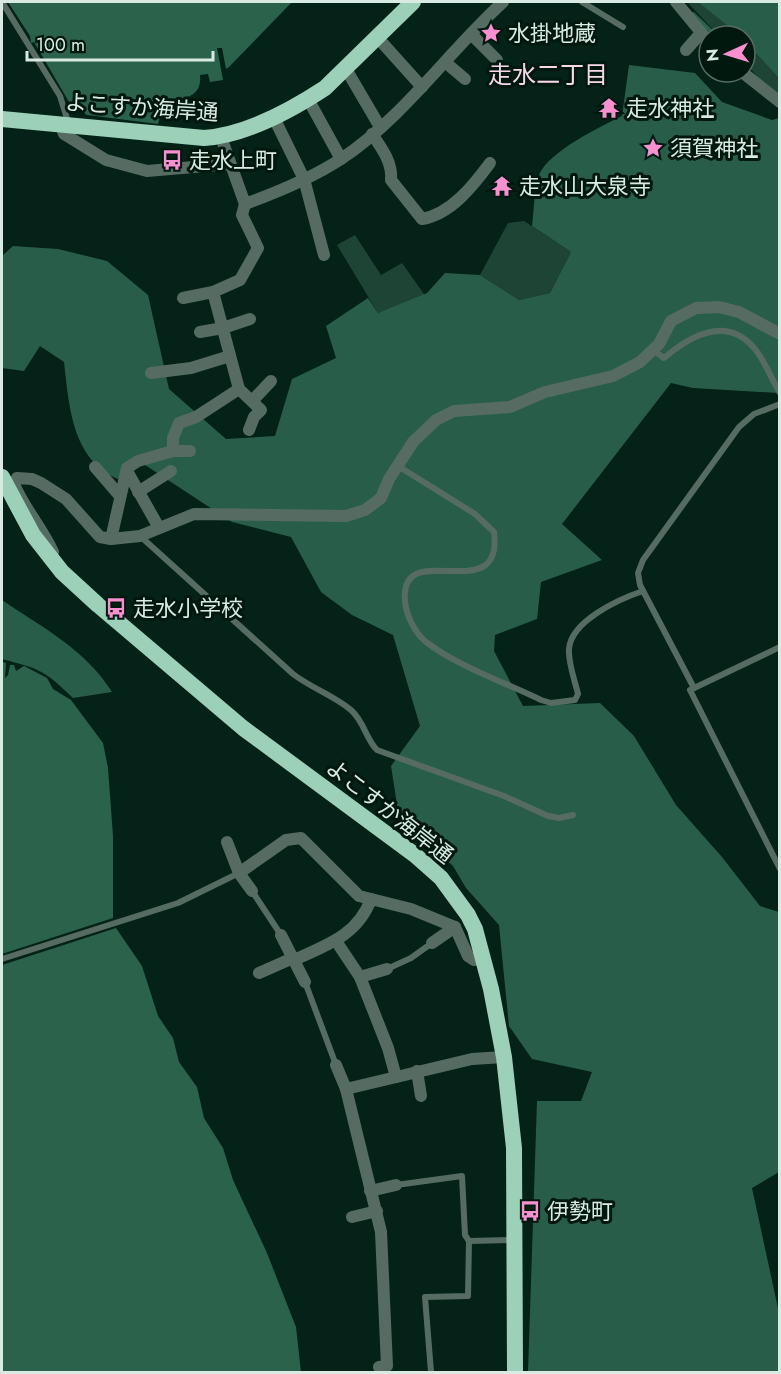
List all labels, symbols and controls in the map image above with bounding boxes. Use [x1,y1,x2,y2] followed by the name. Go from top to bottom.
[508,17,596,49] place label: 水掛地蔵
[479,21,503,45] place icon: 水掛地蔵
[27,24,213,62] scale bar
[697,24,757,84] north arrow
[36,32,85,58] text: 100 m
[701,48,724,62] text: N
[488,57,608,92] district label: 走水二丁目
[64,86,220,128] street label: よこすか海岸通
[626,92,714,124] place label: 走水神社
[597,96,621,120] temple icon: 走水神社
[670,132,758,164] place label: 須賀神社
[641,136,665,160] place icon: 須賀神社
[189,144,277,176] place label: 走水上町
[160,148,184,172] bus stop icon: 走水上町
[519,170,651,202] place label: 走水山大泉寺
[490,174,514,198] temple icon: 走水山大泉寺
[133,592,243,624] place label: 走水小学校
[104,596,128,620] bus stop icon: 走水小学校
[320,751,460,871] street label: よこすか海岸通
[547,1195,613,1227] place label: 伊勢町
[518,1199,542,1223] bus stop icon: 伊勢町

